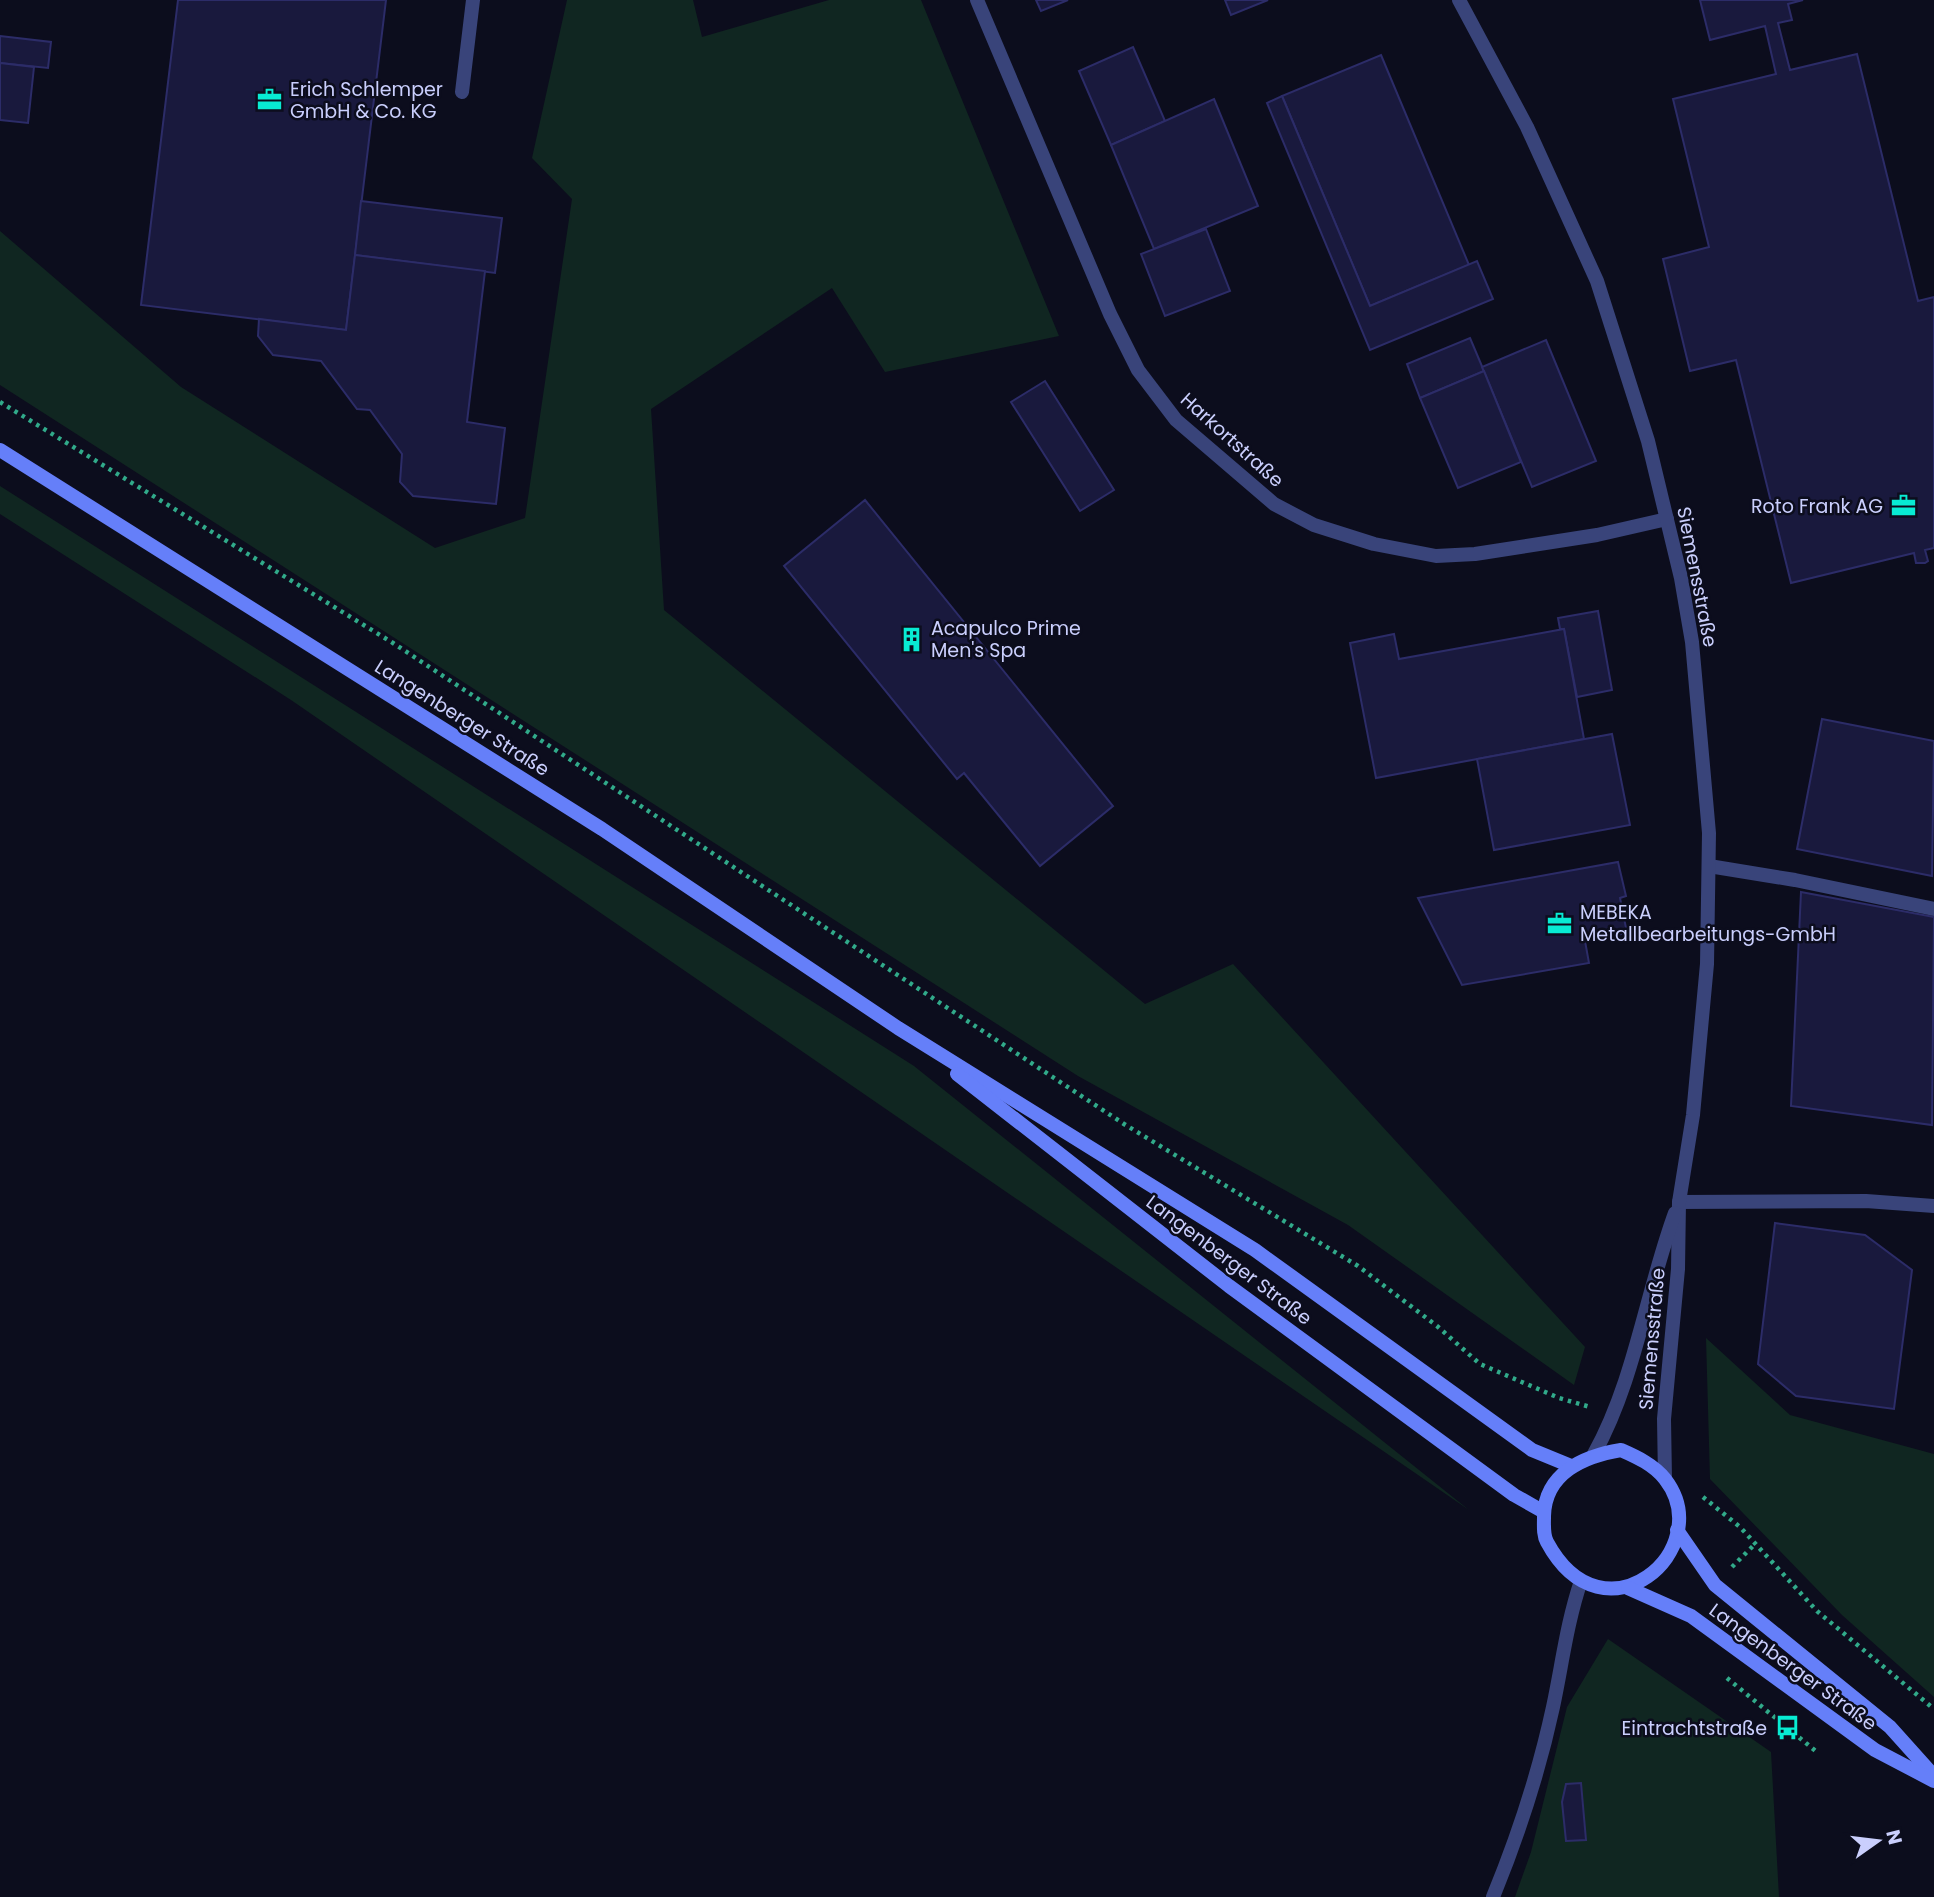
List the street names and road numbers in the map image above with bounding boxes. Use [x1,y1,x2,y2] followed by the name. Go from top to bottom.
[1174,386,1290,494] street label: Harkortstraße
[1670,504,1724,650] street label: Siemensstraße
[370,653,554,783] street label: Langenberger Straße
[1141,1189,1317,1331] street label: Langenberger Straße
[1632,1267,1672,1411] street label: Siemensstraße
[1704,1597,1882,1737] street label: Langenberger Straße

